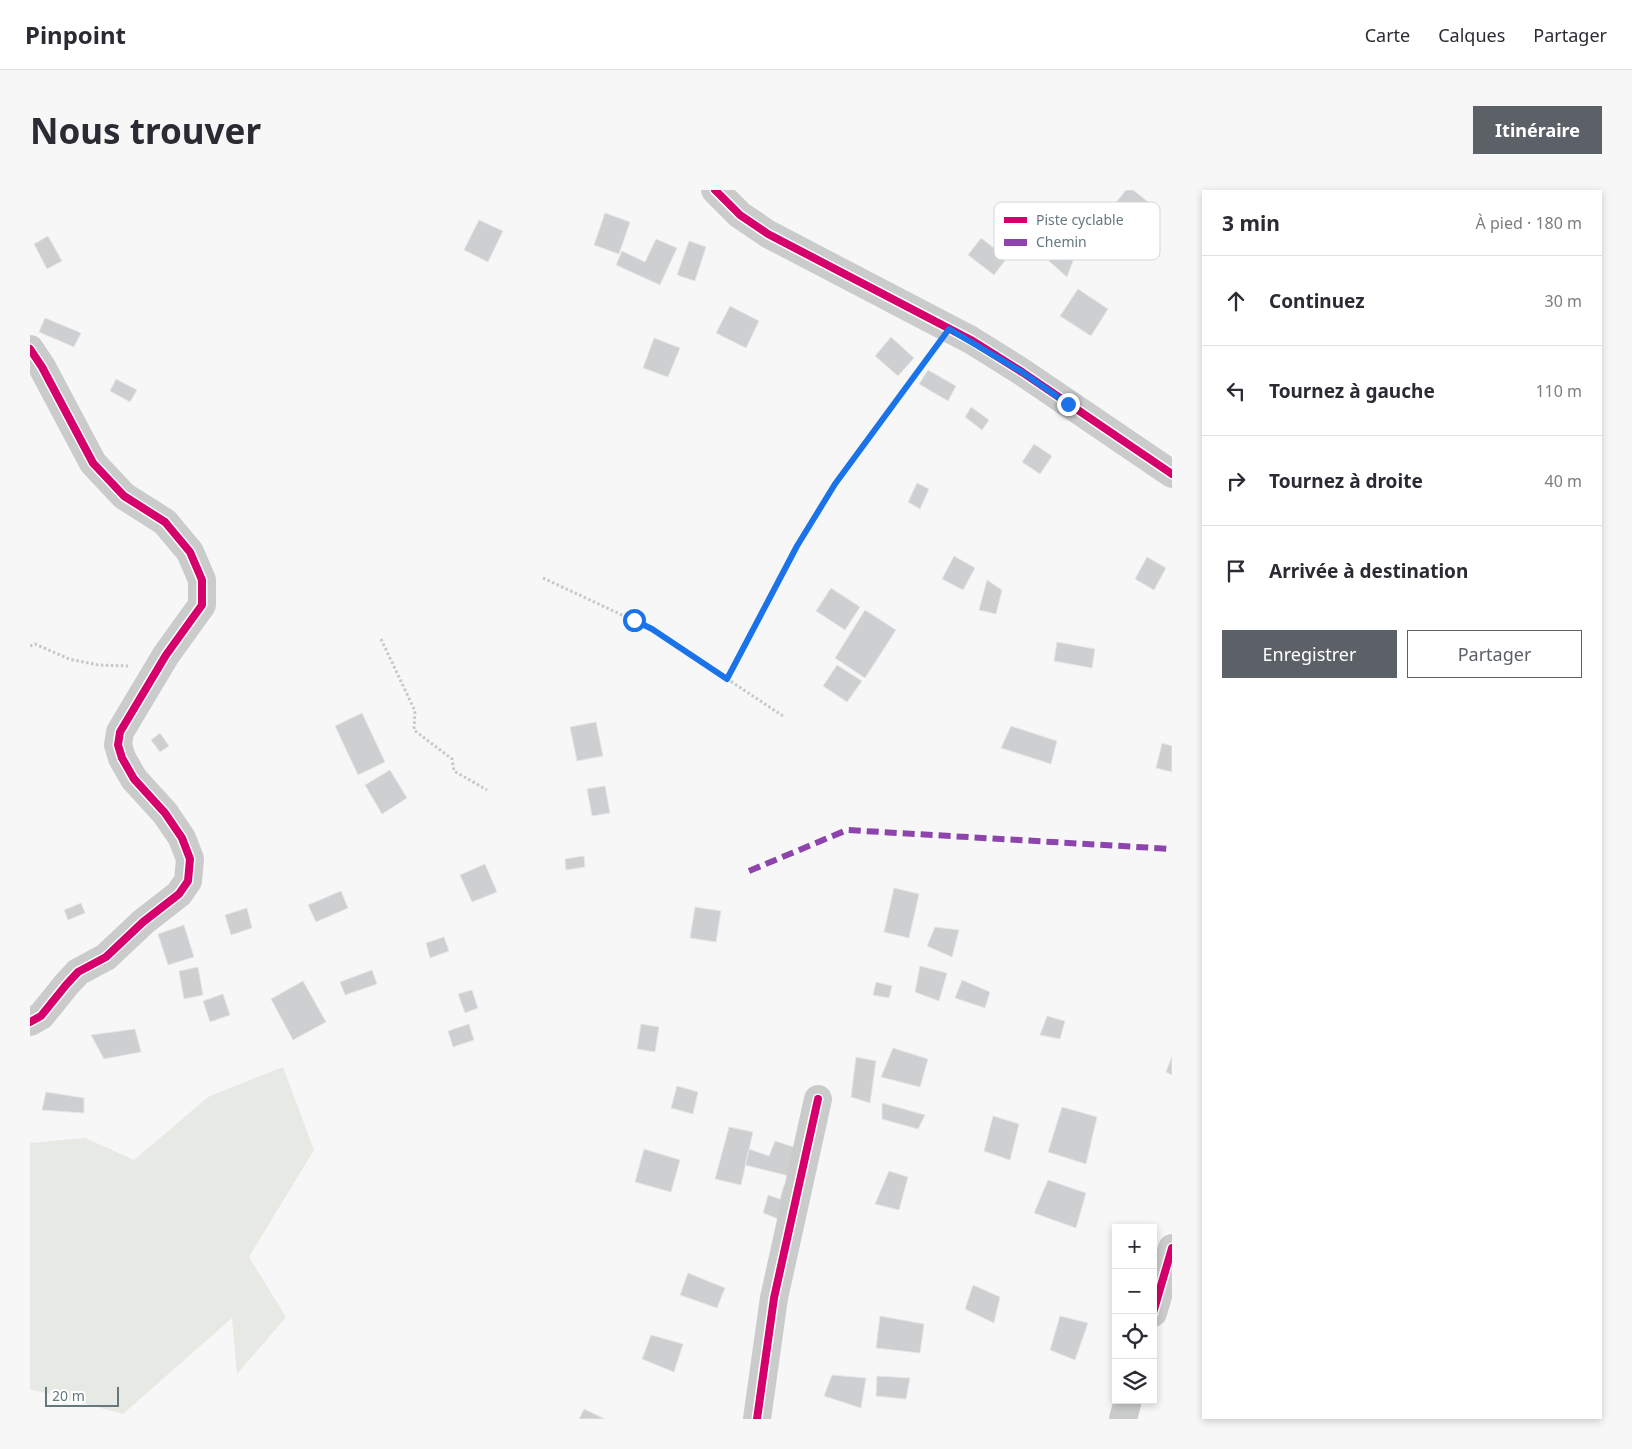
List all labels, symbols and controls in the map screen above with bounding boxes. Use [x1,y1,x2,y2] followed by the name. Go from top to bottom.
[25,18,126,51] text: Pinpoint
[1365,23,1410,47] text: Carte
[1438,23,1505,47] text: Calques
[1533,23,1607,47] text: Partager
[1473,106,1602,154] button: Itinéraire
[30,107,261,154] text: Nous trouver
[994,202,1160,260] legend
[1222,209,1280,237] text: 3 min
[1036,210,1124,229] text: Piste cyclable
[1476,212,1582,234] text: À pied · 180 m
[1036,232,1087,251] text: Chemin
[1222,287,1250,315] icon: ahead
[1269,288,1365,314] text: Continuez
[1545,290,1582,312] text: 30 m
[1222,377,1250,405] icon: left
[1269,378,1435,404] text: Tournez à gauche
[1535,380,1582,402] text: 110 m
[1057,393,1080,416] route end
[1222,467,1250,495] icon: right
[1269,468,1423,494] text: Tournez à droite
[1545,470,1582,492] text: 40 m
[1222,557,1250,585] icon: arrive
[1269,558,1468,584] text: Arrivée à destination
[623,609,646,632] route start
[1222,630,1397,678] button: Enregistrer
[1407,630,1582,678] button: Partager
[1112,1224,1157,1404] map controls
[1112,1224,1157,1269] button: +
[1112,1269,1157,1314] button: −
[1112,1314,1157,1359] button: locate
[1112,1359,1157,1404] button: layers
[45,1384,119,1407] scale bar
[52,1386,85,1405] text: 20 m

